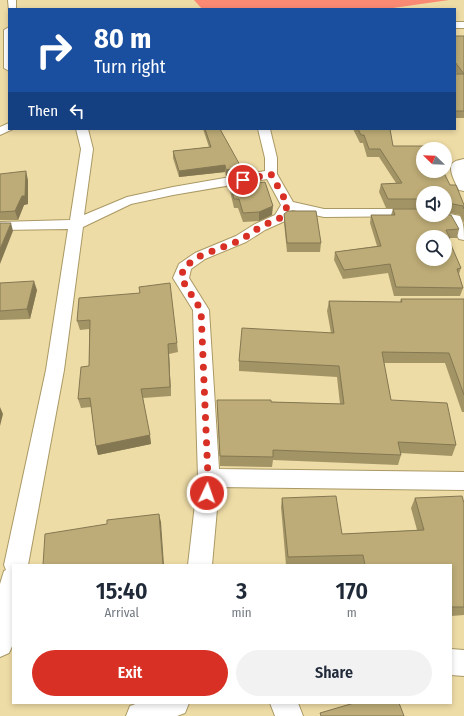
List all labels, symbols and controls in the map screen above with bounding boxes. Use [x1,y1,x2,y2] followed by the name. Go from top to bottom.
[94,22,151,55] text: 80 m
[28,24,80,76] icon: right
[94,56,166,78] text: Turn right
[66,100,88,122] icon: left
[28,102,58,120] text: Then
[416,142,452,178] north arrow
[416,142,452,266] map controls
[226,163,260,197] pin
[232,169,254,191] icon: arrive
[416,186,452,222] button: sound
[416,230,452,266] button: search
[186,472,228,514] position arrow
[96,577,148,605] text: 15:40
[236,577,247,605] text: 3
[335,577,368,605] text: 170
[105,605,139,620] text: Arrival
[232,605,252,620] text: min
[347,605,357,620] text: m
[32,650,228,696] button: Exit
[236,650,432,696] button: Share

